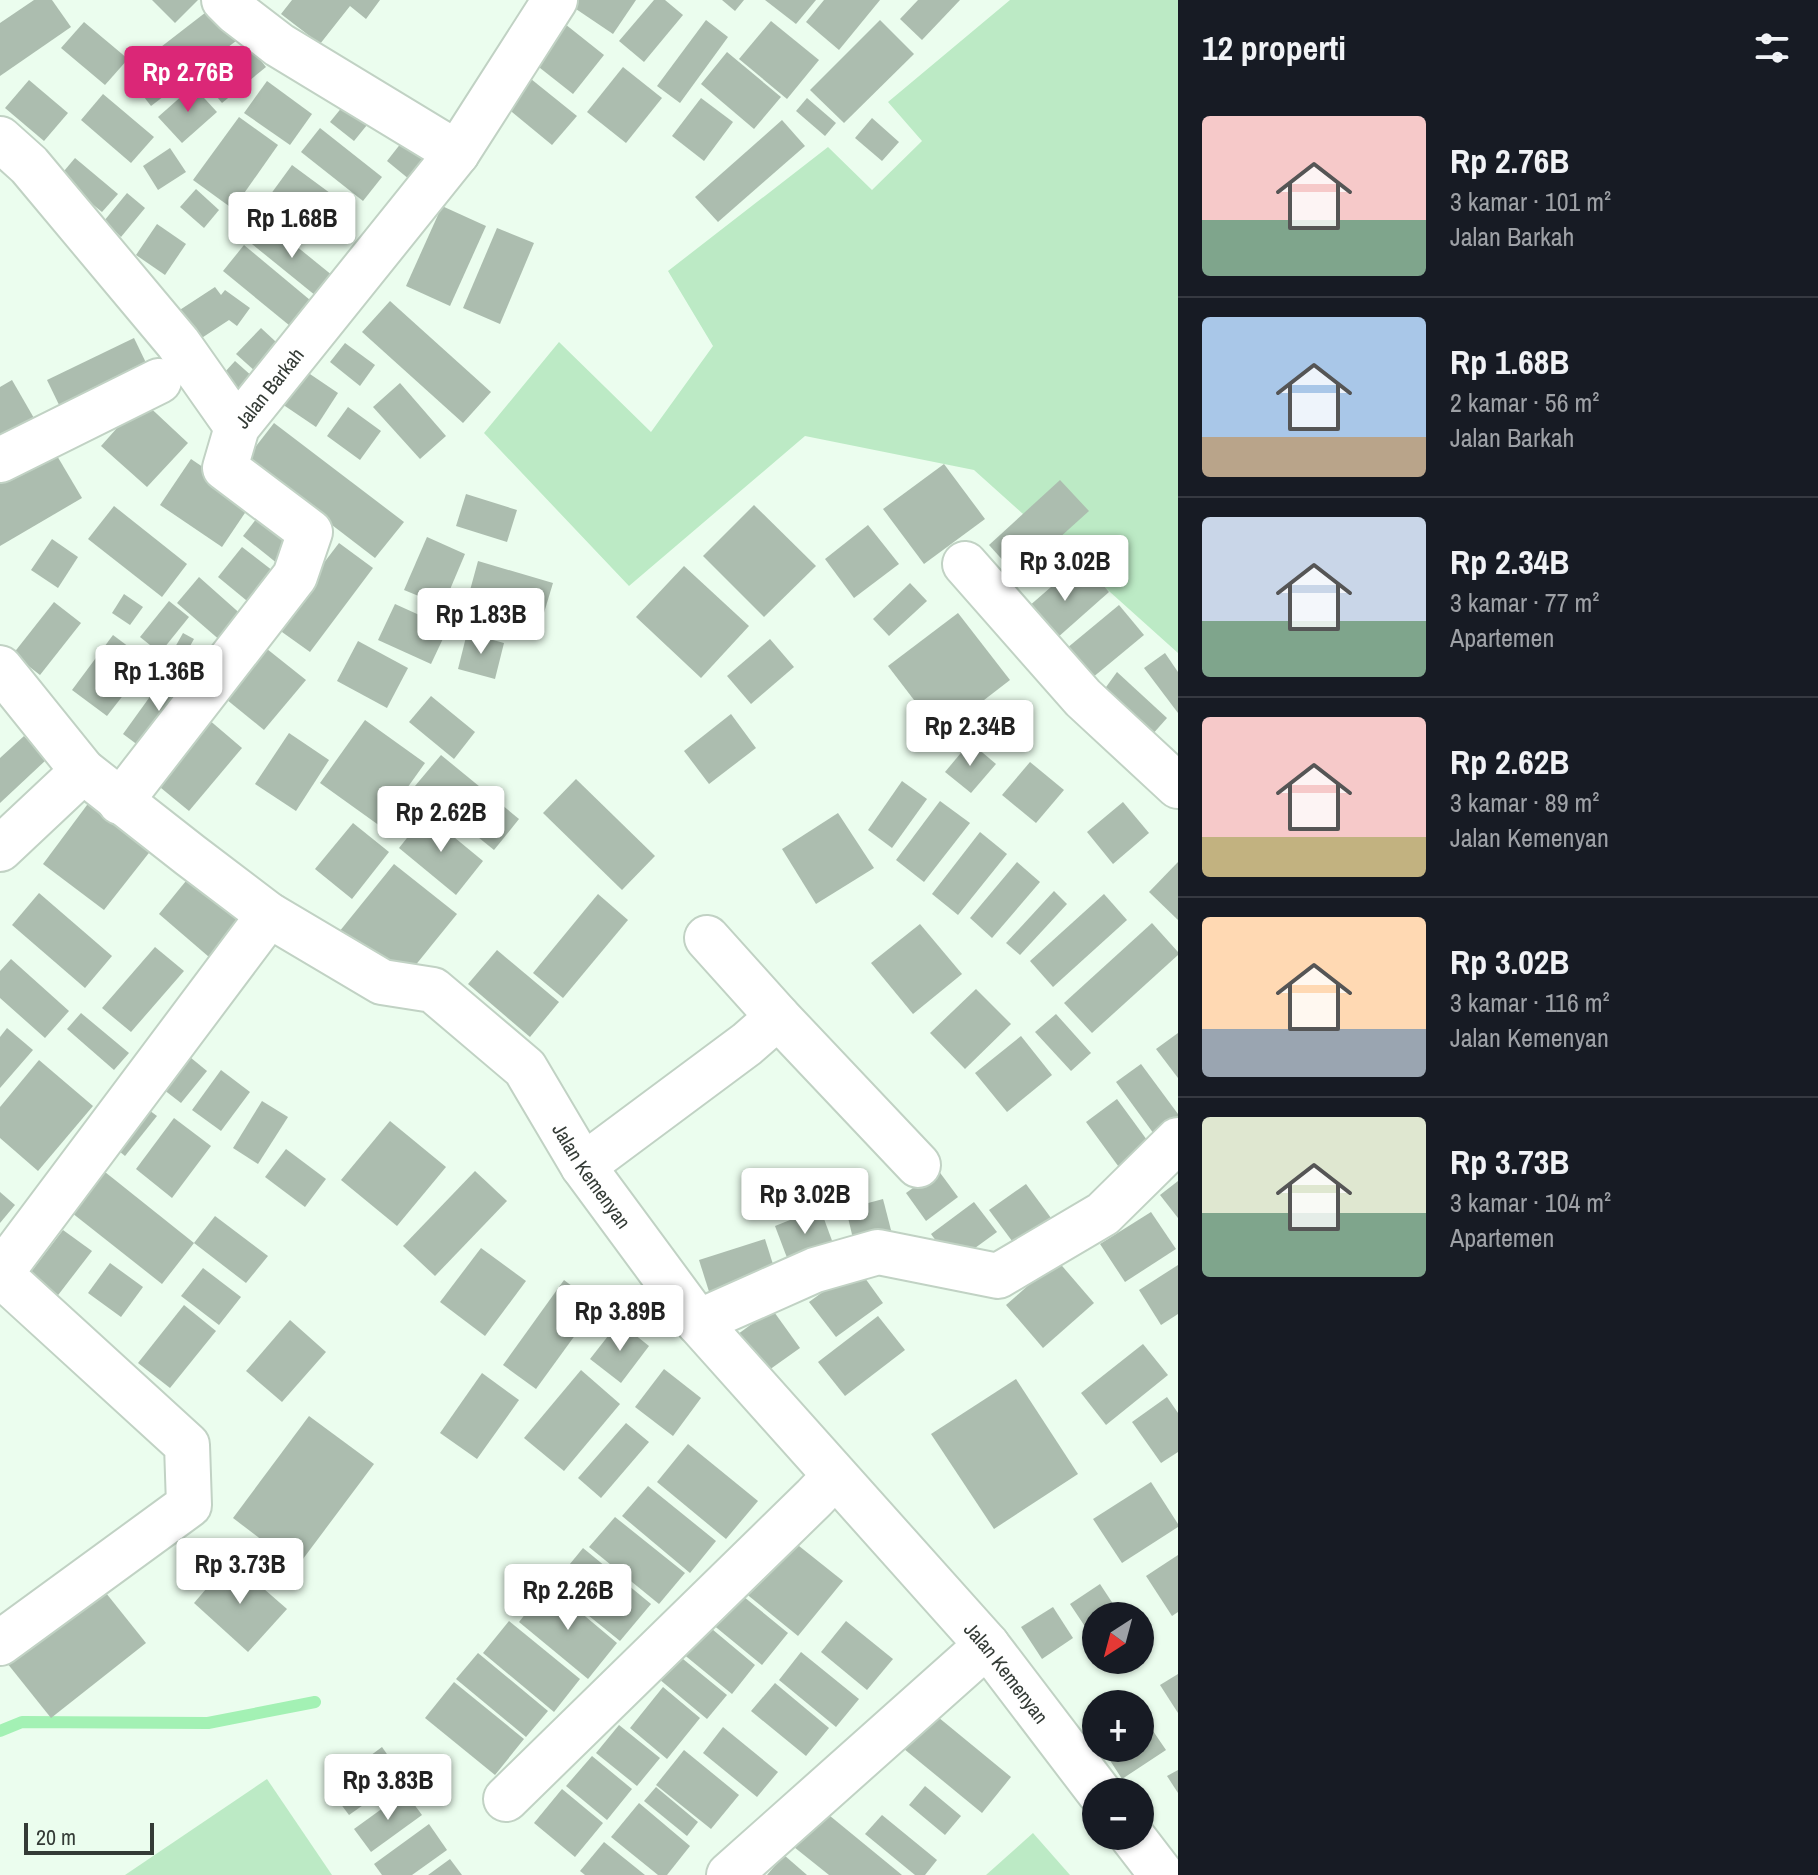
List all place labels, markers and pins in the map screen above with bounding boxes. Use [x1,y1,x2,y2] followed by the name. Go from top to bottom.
[105,46,271,114] pin: Rp 2.76B
[209,192,375,260] pin: Rp 1.68B
[982,535,1148,603] pin: Rp 3.02B
[398,588,564,656] pin: Rp 1.83B
[76,645,242,713] pin: Rp 1.36B
[887,700,1053,768] pin: Rp 2.34B
[358,786,524,854] pin: Rp 2.62B
[722,1168,888,1236] pin: Rp 3.02B
[537,1285,703,1353] pin: Rp 3.89B
[157,1538,323,1606] pin: Rp 3.73B
[485,1564,651,1632] pin: Rp 2.26B
[305,1754,471,1822] pin: Rp 3.83B

